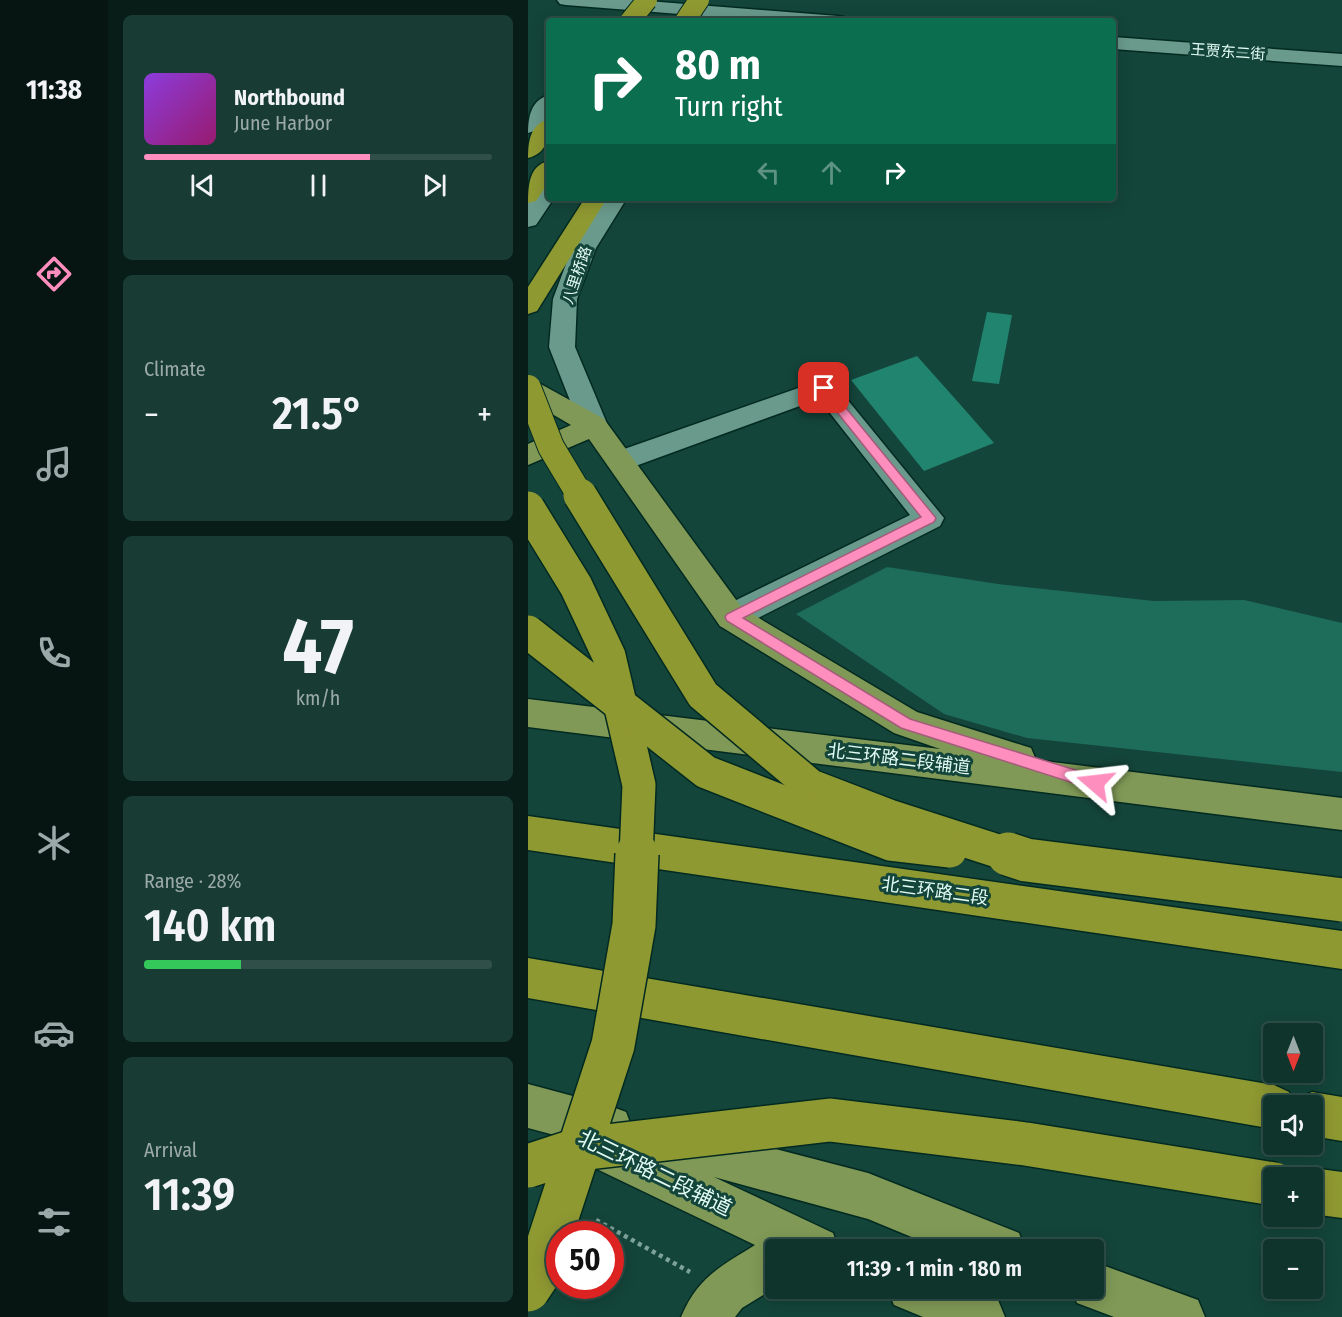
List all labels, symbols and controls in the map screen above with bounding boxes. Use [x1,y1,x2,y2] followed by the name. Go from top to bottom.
[675,40,761,90] text: 80 m
[1190,40,1266,64] street label: 王贾东二街
[576,42,654,120] icon: right
[26,74,82,106] text: 11:38
[234,84,345,111] text: Northbound
[675,91,783,123] text: Turn right
[234,111,332,135] text: June Harbor
[752,156,785,189] icon: left
[815,156,848,189] icon: ahead
[878,156,911,189] icon: right
[186,169,219,202] icon: previous
[302,169,335,202] icon: pause
[418,169,451,202] icon: next
[559,244,595,306] street label: 八里桥路
[33,253,75,295] icon: directions
[144,357,206,381] text: Climate
[798,362,849,413] pin
[807,371,840,404] icon: arrive
[272,387,364,441] text: 21.5°
[144,395,159,435] text: −
[477,395,492,435] text: +
[33,443,75,485] icon: music
[282,600,354,694] text: 47
[33,632,75,674] icon: phone
[296,686,340,710] text: km/h
[826,739,972,779] street label: 北三环路二段辅道
[1063,751,1127,815] position arrow
[33,822,75,864] icon: climate
[144,869,241,893] text: Range · 28%
[880,873,990,909] street label: 北三环路二段
[144,899,276,953] text: 140 km
[33,1012,75,1054] icon: car
[1263,1023,1323,1083] north arrow
[1263,1023,1323,1299] map controls
[1263,1095,1323,1155] button: sound
[574,1124,736,1222] street label: 北三环路二段辅道
[144,1138,197,1162] text: Arrival
[1263,1167,1323,1227] button: +
[144,1168,235,1222] text: 11:39
[33,1201,75,1243] icon: filters
[546,1221,624,1299] speed limit sign: 50
[1263,1239,1323,1299] button: −
[847,1255,1022,1282] text: 11:39 · 1 min · 180 m

